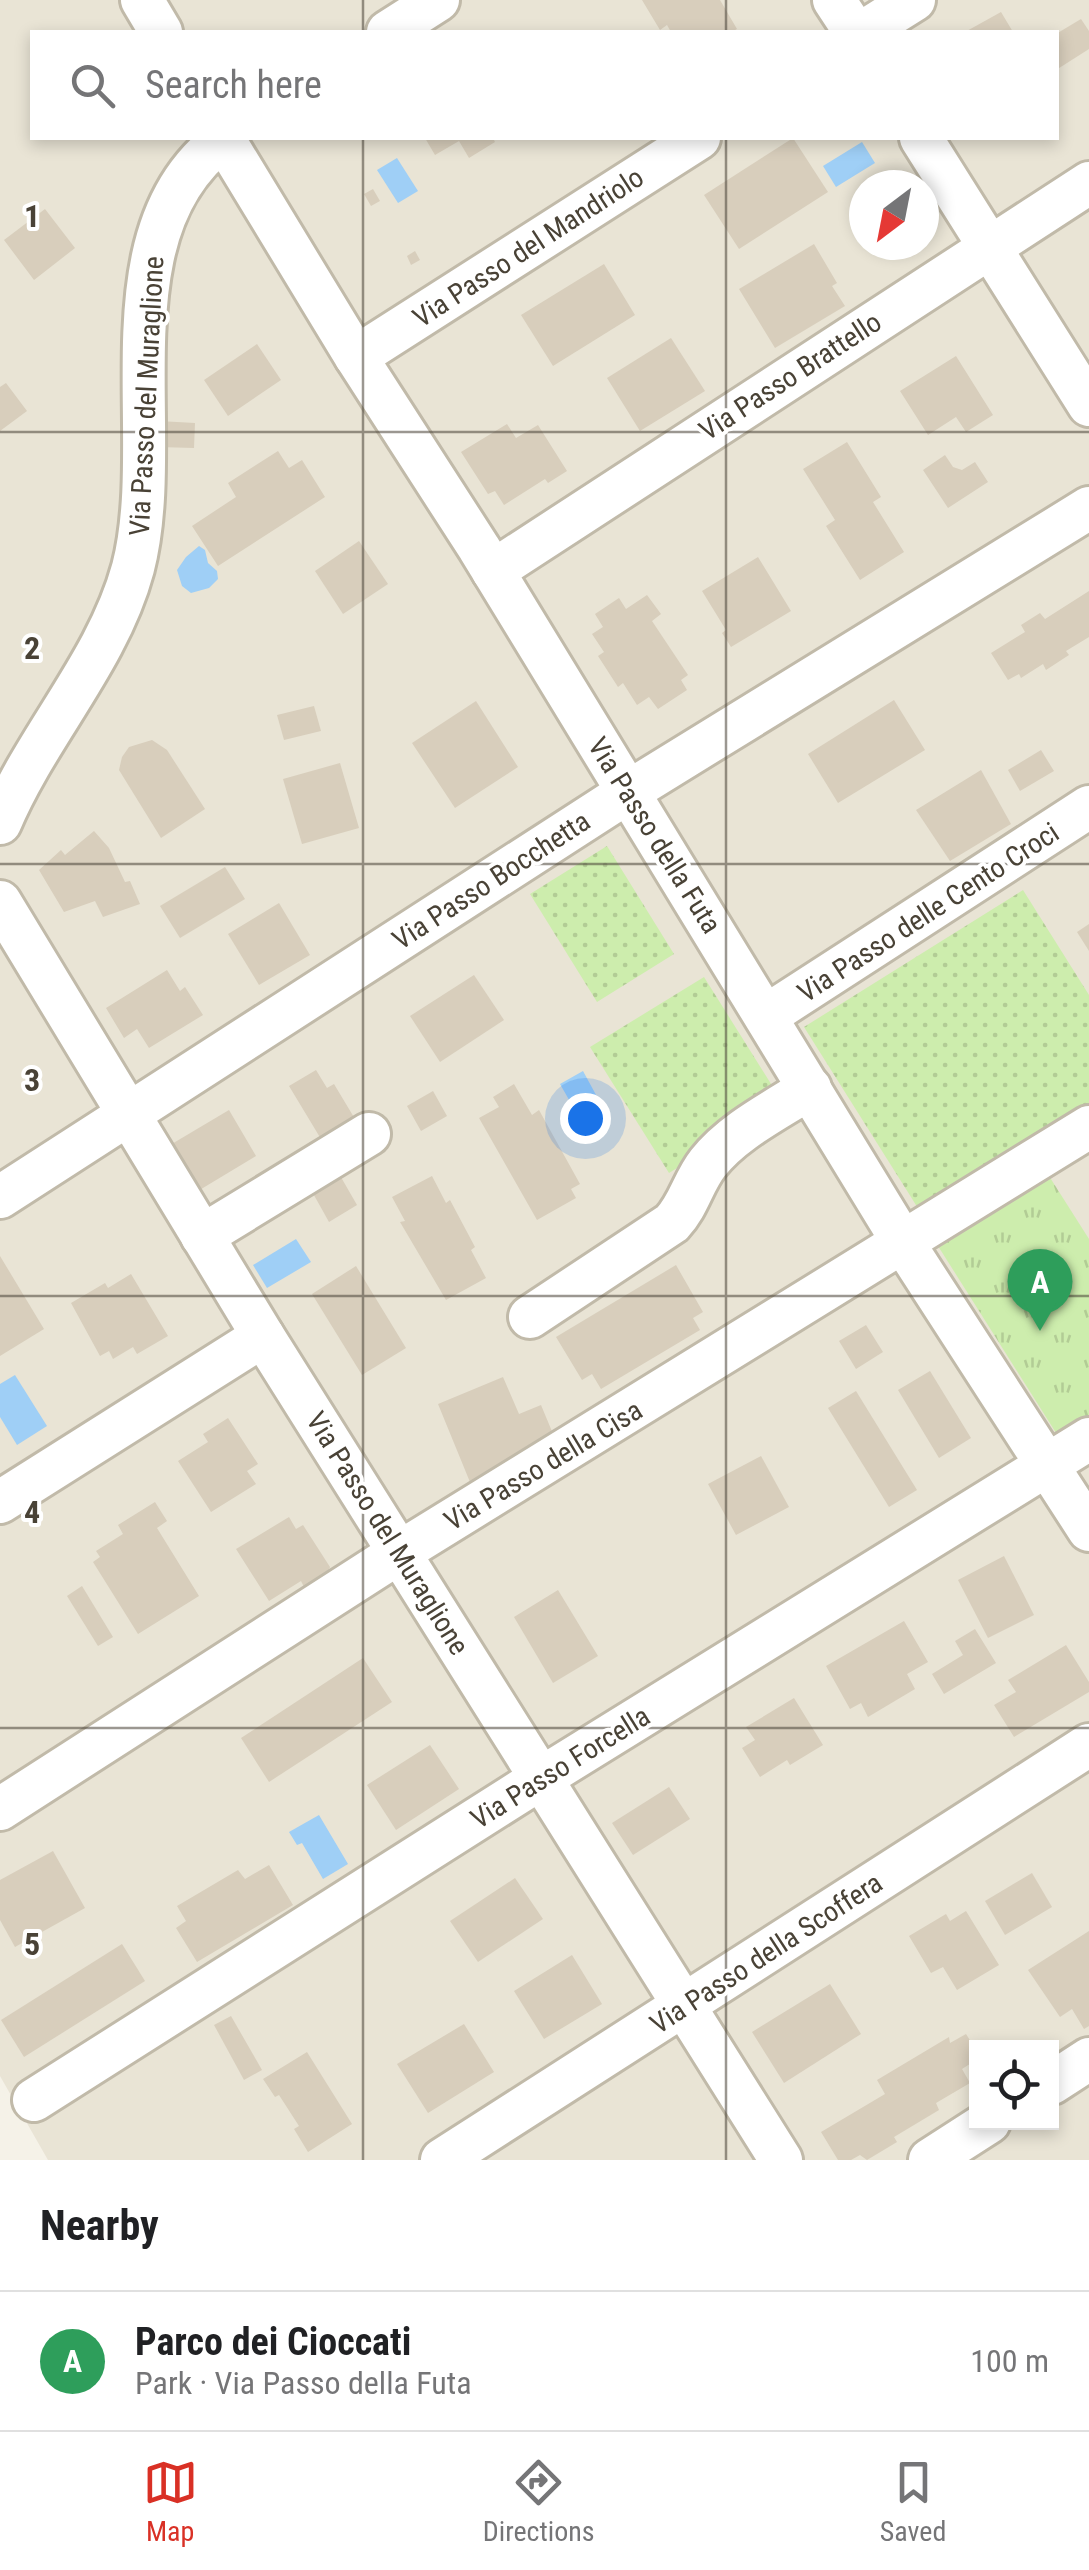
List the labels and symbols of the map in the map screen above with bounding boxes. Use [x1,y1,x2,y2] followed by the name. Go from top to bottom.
[407,161,650,334] street label: Via Passo del Mandriolo
[849,170,939,260] north arrow
[24,197,40,235] text: 1
[123,255,170,537] street label: Via Passo del Muraglione
[693,305,887,447] street label: Via Passo Brattello
[24,629,40,667] text: 2
[581,731,728,939] street label: Via Passo della Futa
[386,804,596,957] street label: Via Passo Bocchetta
[791,816,1065,1009] street label: Via Passo delle Cento Croci
[24,1061,40,1099] text: 3
[560,1093,611,1144] your location
[1008,1248,1072,1331] pin: A
[438,1393,648,1538] street label: Via Passo della Cisa
[299,1406,476,1661] street label: Via Passo del Muraglione
[24,1493,40,1531] text: 4
[465,1699,656,1836] street label: Via Passo Forcella
[644,1866,888,2041] street label: Via Passo della Scoffera
[24,1925,40,1963] text: 5

